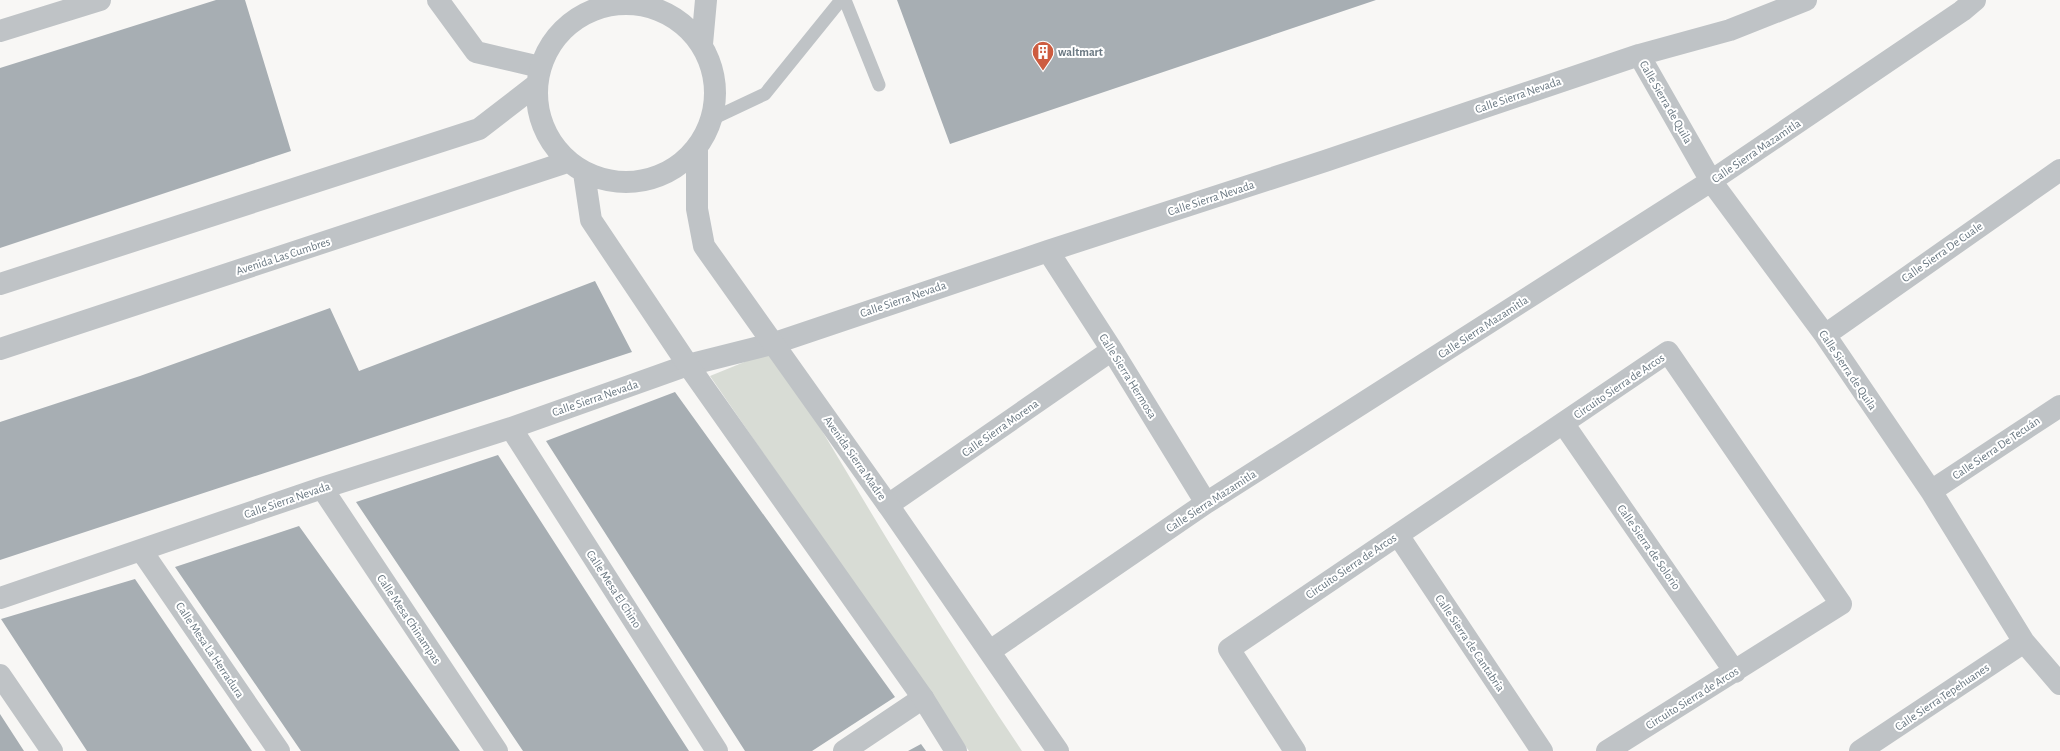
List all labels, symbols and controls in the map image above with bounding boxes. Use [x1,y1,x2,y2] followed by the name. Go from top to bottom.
[1030,39,1056,72] building icon: waltmart
[1058,46,1103,58] place label: waltmart
[1637,59,1695,146] street label: Calle Sierra de Quila
[1473,75,1563,115] street label: Calle Sierra Nevada
[1709,117,1803,185] street label: Calle Sierra Mazamitla
[1166,178,1256,218] street label: Calle Sierra Nevada
[1899,220,1985,284] street label: Calle Sierra De Cuale
[234,235,332,277] street label: Avenida Las Cumbres
[858,279,948,319] street label: Calle Sierra Nevada
[1436,293,1530,361] street label: Calle Sierra Mazamitla
[1816,328,1879,413] street label: Calle Sierra de Quila
[1097,332,1159,421] street label: Calle Sierra Hermosa
[1571,351,1667,421] street label: Circuito Sierra de Arcos
[550,378,640,418] street label: Calle Sierra Nevada
[959,397,1041,459] street label: Calle Sierra Morena
[821,414,889,502] street label: Avenida Sierra Madre
[1950,414,2042,482] street label: Calle Sierra De Tecuán
[1164,467,1258,535] street label: Calle Sierra Mazamitla
[242,480,332,520] street label: Calle Sierra Nevada
[1615,502,1683,592] street label: Calle Sierra de Solorio
[1303,531,1399,601] street label: Circuito Sierra de Arcos
[584,548,644,630] street label: Calle Mesa El Chino
[375,572,443,666] street label: Calle Mesa Chinampas
[1433,592,1507,694] street label: Calle Sierra de Cantabria
[174,600,247,700] street label: Calle Mesa La Herradura
[1893,661,1991,733] street label: Calle Sierra Tepehuanes
[1644,665,1740,731] street label: Circuito Sierra de Arcos

